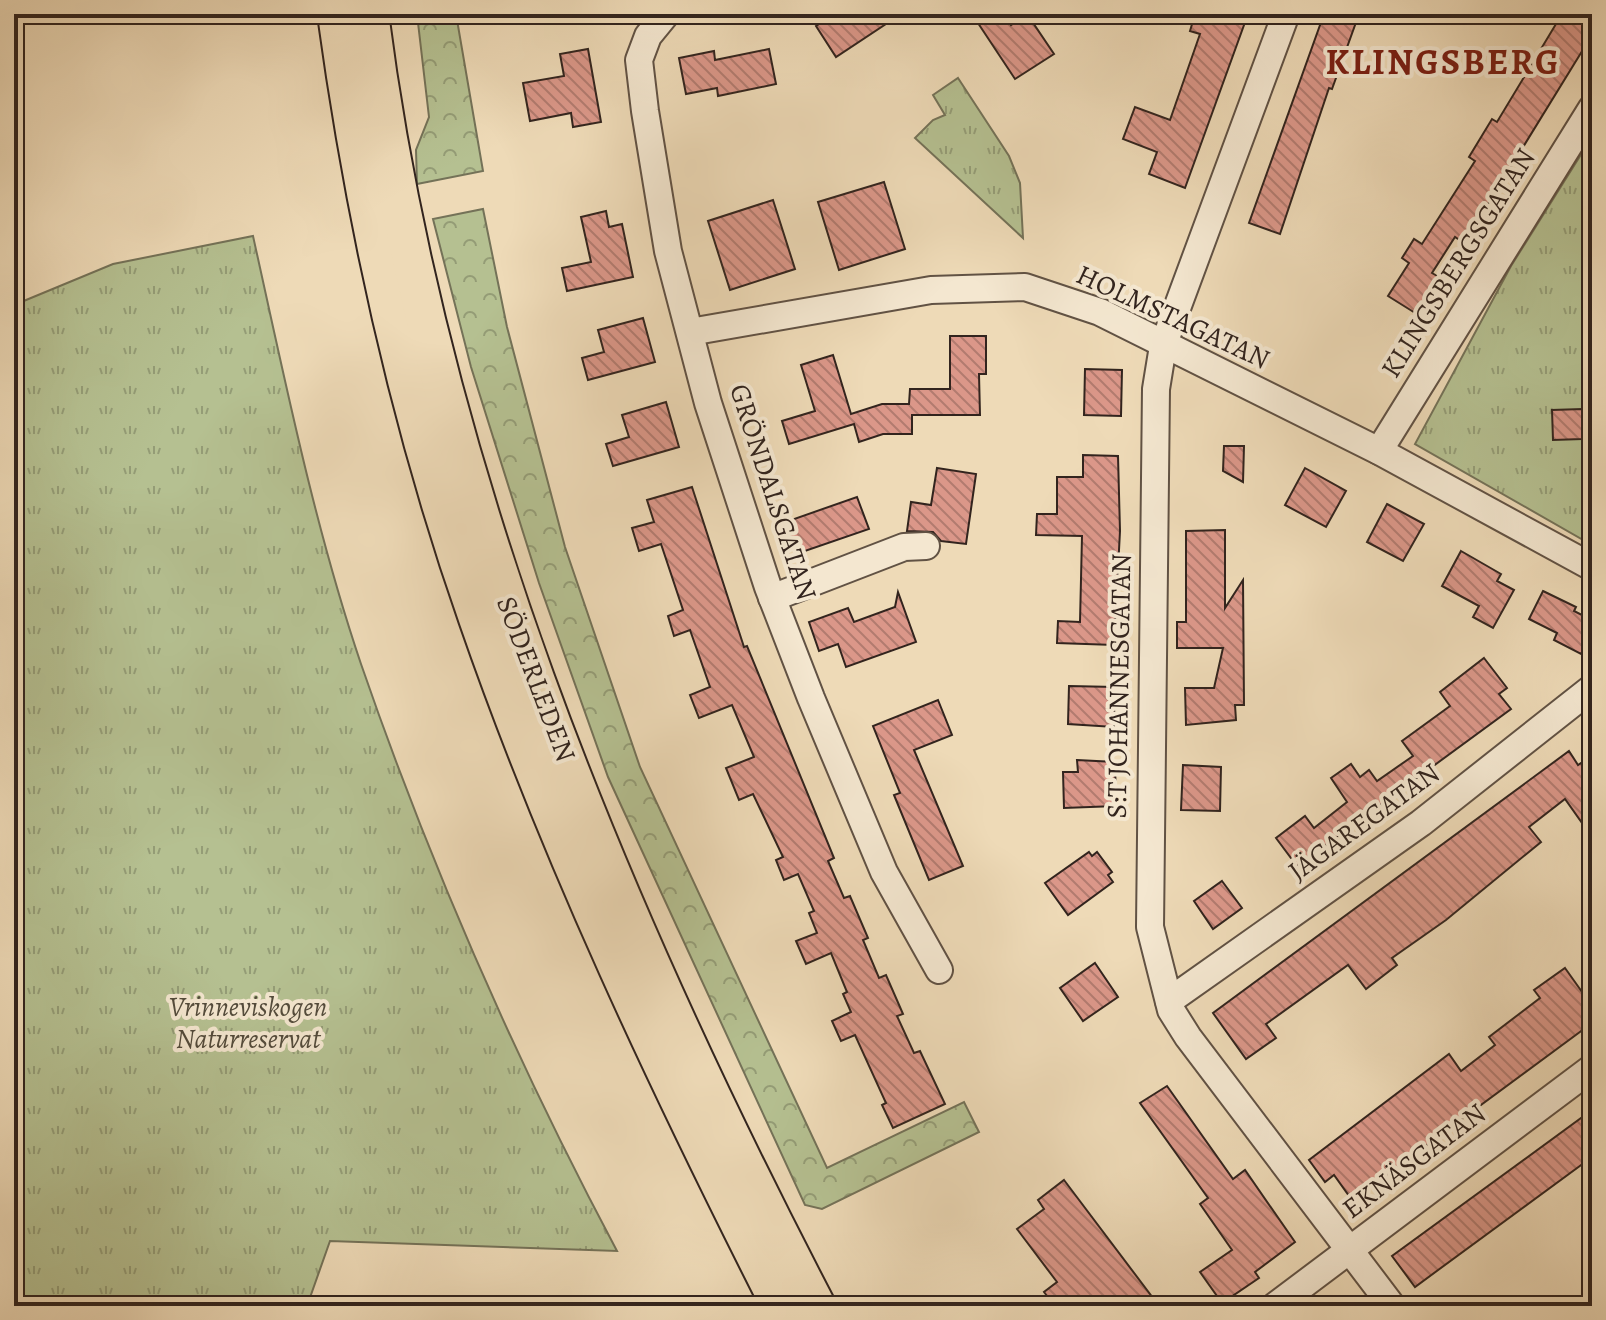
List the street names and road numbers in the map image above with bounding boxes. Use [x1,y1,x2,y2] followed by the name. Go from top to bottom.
[1372,141,1544,385] street label: KLINGSBERGSGATAN
[1070,256,1276,378] street label: HOLMSTAGATAN
[720,379,826,605] street label: GRÖNDALSGATAN
[1098,553,1140,819] street label: S:T JOHANNESGATAN
[487,591,585,767] street label: SÖDERLEDEN
[1281,754,1447,890] street label: JÄGAREGATAN
[1334,1094,1494,1228] street label: EKNÄSGATAN

